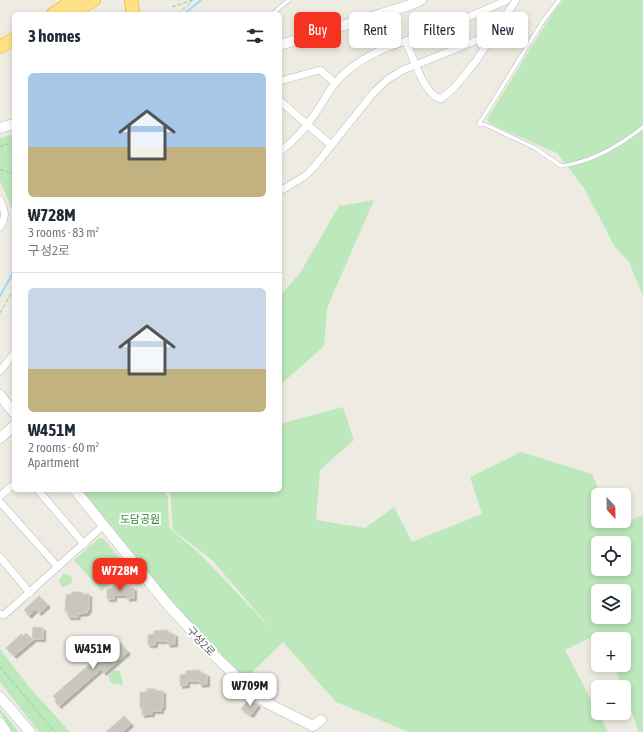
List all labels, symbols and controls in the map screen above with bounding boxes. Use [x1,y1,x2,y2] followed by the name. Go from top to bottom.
[294,12,341,48] chip: Buy
[349,12,401,48] chip: Rent
[409,12,469,48] chip: Filters
[477,12,528,48] chip: New
[244,25,266,47] icon: filters
[28,26,81,46] text: 3 homes
[111,99,183,171] icon: home
[28,205,76,225] text: ₩728M
[28,225,99,240] text: 3 rooms · 83 m²
[28,243,70,258] text: 구성2로
[111,314,183,386] icon: home
[28,420,76,440] text: ₩451M
[28,440,99,455] text: 2 rooms · 60 m²
[28,455,79,470] text: Apartment
[591,488,631,528] north arrow
[591,488,631,720] map controls
[120,513,160,525] park label: 도담공원
[591,536,631,576] button: locate
[92,558,148,592] pin: ₩728M
[102,563,138,578] text: ₩728M
[591,584,631,624] button: layers
[184,624,218,658] street label: 구성2로
[591,632,631,672] button: +
[65,636,121,670] pin: ₩451M
[75,641,111,656] text: ₩451M
[222,673,278,707] pin: ₩709M
[232,678,268,693] text: ₩709M
[591,680,631,720] button: −

